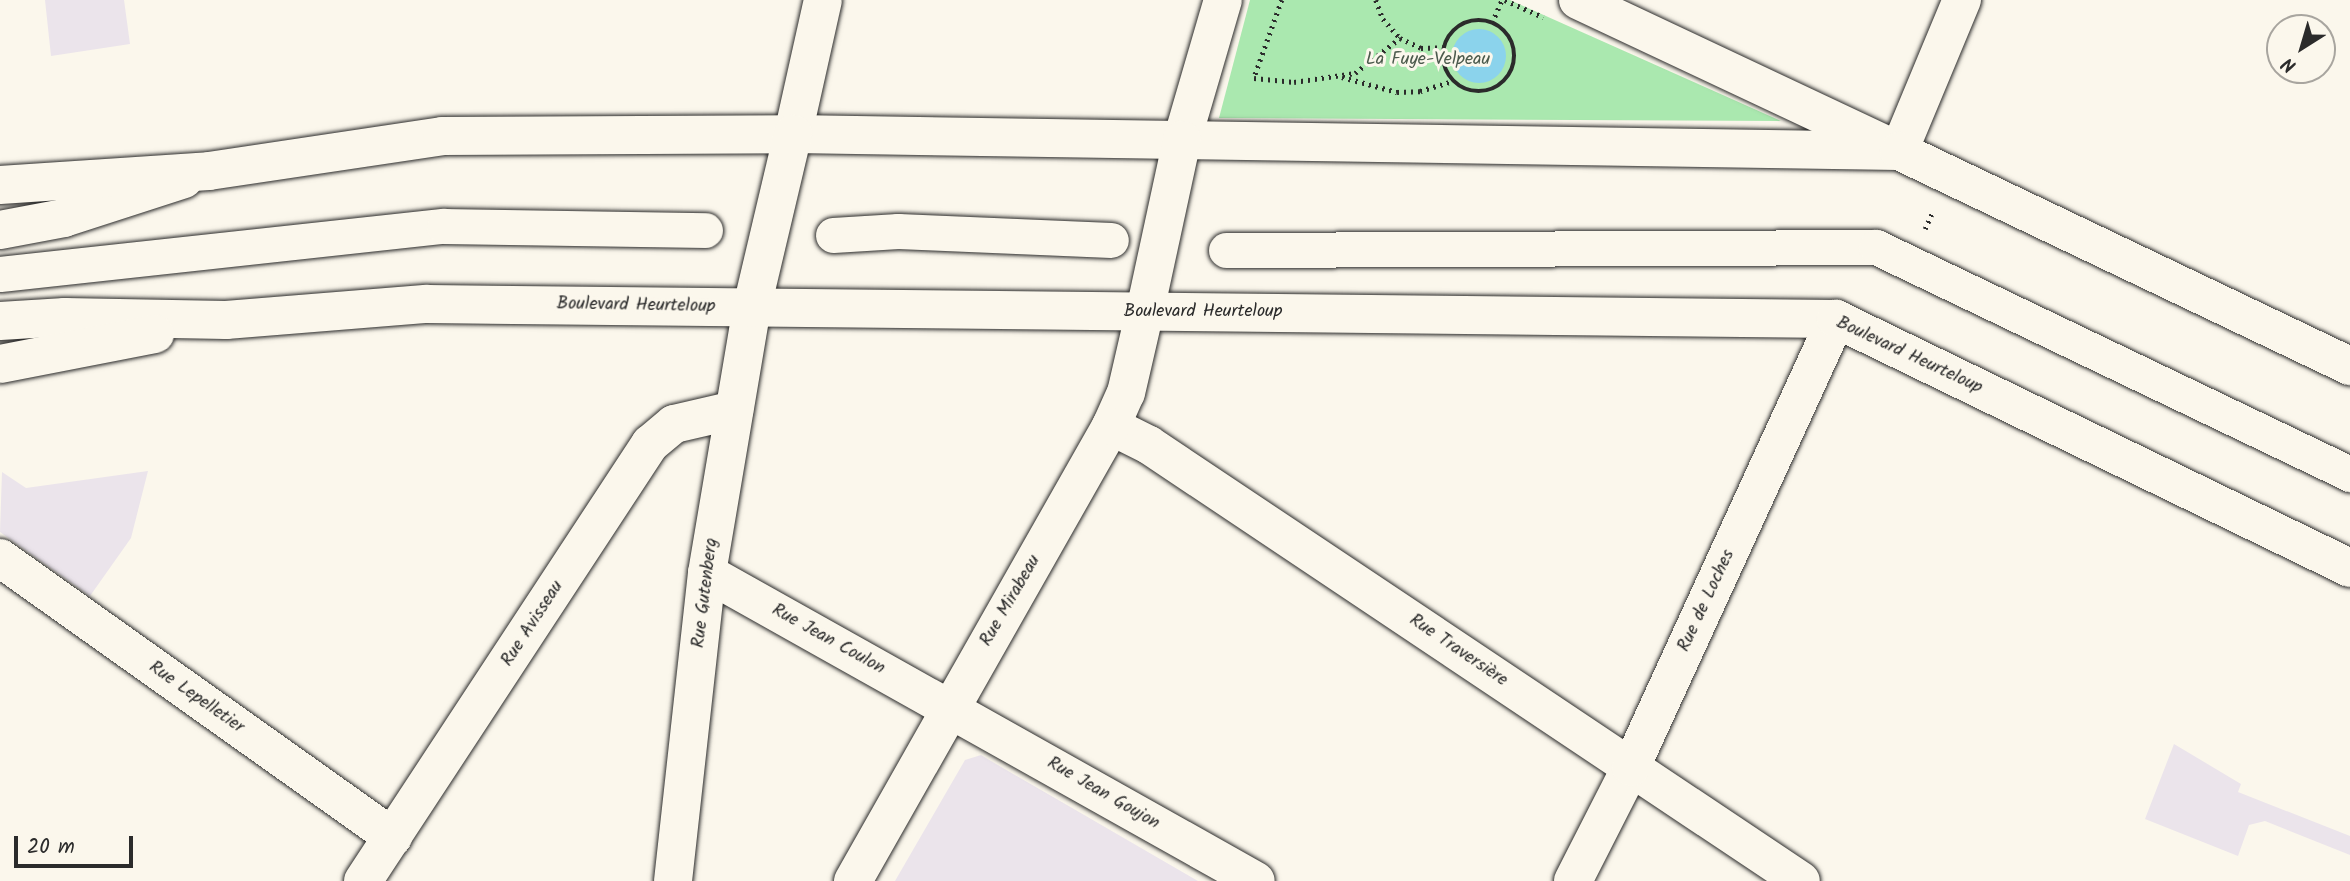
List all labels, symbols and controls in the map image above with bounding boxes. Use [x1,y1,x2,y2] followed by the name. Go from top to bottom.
[2266,14,2336,84] north arrow
[1366,49,1490,71] park label: La Fuye-Velpeau
[2276,49,2303,80] text: N
[556,294,716,318] street label: Boulevard Heurteloup
[1124,301,1282,323] street label: Boulevard Heurteloup
[1833,313,1985,399] street label: Boulevard Heurteloup
[689,537,723,649] street label: Rue Gutenberg
[1674,547,1740,655] street label: Rue de Loches
[976,551,1046,651] street label: Rue Mirabeau
[497,577,569,671] street label: Rue Avisseau
[768,600,888,680] street label: Rue Jean Coulon
[1405,610,1511,692] street label: Rue Traversière
[144,657,248,739] street label: Rue Lepelletier
[1043,753,1163,835] street label: Rue Jean Goujon
[18,822,136,866] scale bar
[27,831,75,864] text: 20 m

